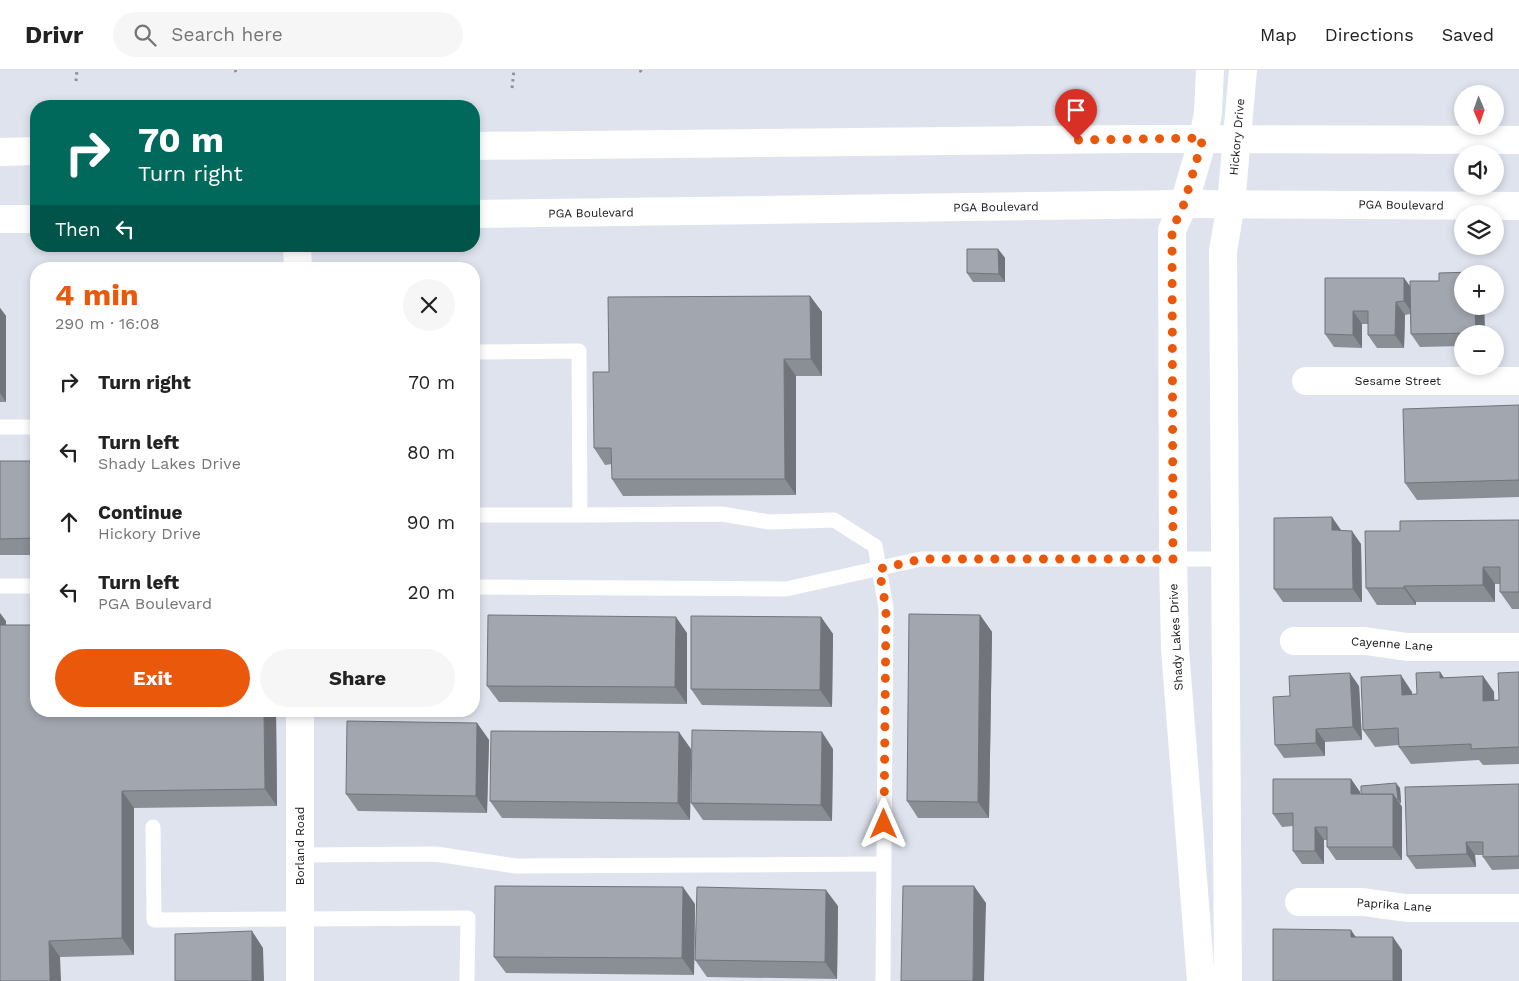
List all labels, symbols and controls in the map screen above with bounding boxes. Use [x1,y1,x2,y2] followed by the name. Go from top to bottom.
[113,12,463,57] search box
[25,21,83,49] text: Drivr
[131,21,159,49] icon: search
[171,23,283,46] text: Search here
[1260,24,1297,45] text: Map
[1325,24,1414,45] text: Directions
[1442,24,1494,45] text: Saved
[1454,85,1504,135] north arrow
[1454,85,1504,375] map controls
[1055,89,1097,140] pin
[1062,96,1090,124] icon: arrive
[1227,98,1247,176] street label: Hickory Drive
[138,119,224,161] text: 70 m
[55,120,120,185] icon: right
[1454,145,1504,195] button: sound
[138,161,243,186] text: Turn right
[1358,197,1444,213] street label: PGA Boulevard
[953,199,1039,215] street label: PGA Boulevard
[548,205,634,221] street label: PGA Boulevard
[1454,205,1504,255] button: layers
[111,215,139,243] icon: left
[55,218,101,241] text: Then
[1454,265,1504,315] button: +
[55,277,139,312] text: 4 min
[403,279,455,331] button: close
[55,314,160,333] text: 290 m · 16:08
[1454,325,1504,375] button: −
[55,368,83,396] icon: right
[98,371,191,394] text: Turn right
[408,371,455,394] text: 70 m
[1355,374,1441,388] street label: Sesame Street
[98,431,179,454] text: Turn left
[55,438,83,466] icon: left
[407,441,455,464] text: 80 m
[98,454,241,473] text: Shady Lakes Drive
[98,501,182,524] text: Continue
[55,508,83,536] icon: ahead
[407,511,455,534] text: 90 m
[98,524,201,543] text: Hickory Drive
[98,571,179,594] text: Turn left
[55,578,83,606] icon: left
[408,581,455,604] text: 20 m
[1166,583,1186,691] street label: Shady Lakes Drive
[98,594,212,613] text: PGA Boulevard
[1351,634,1433,654] street label: Cayenne Lane
[55,649,250,707] button: Exit
[260,649,455,707] button: Share
[857,797,909,849] position arrow
[293,807,307,885] street label: Borland Road
[1356,895,1432,915] street label: Paprika Lane

